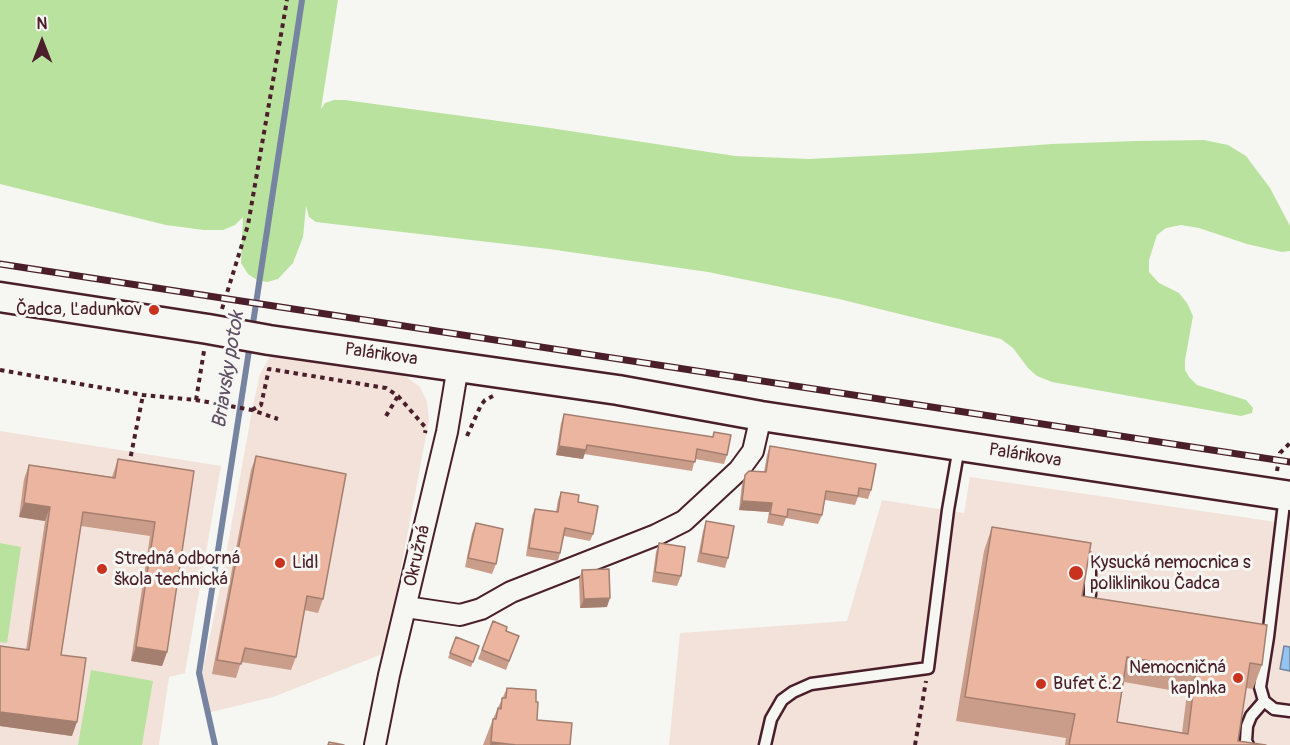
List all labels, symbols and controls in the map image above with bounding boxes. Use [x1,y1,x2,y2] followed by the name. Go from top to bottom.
[12,12,72,72] north arrow
[37,14,47,34] text: N
[16,299,142,321] place label: Čadca, Ľadunkov
[147,303,161,317] marker: Čadca, Ľadunkov
[208,310,250,430] water label: Briavsky potok
[343,339,419,371] street label: Palárikova
[987,440,1063,472] street label: Palárikova
[400,523,436,589] street label: Okružná
[114,548,240,590] place label: Stredná odborná škola technická
[292,552,318,574] place label: Lidl
[1090,552,1251,594] place label: Kysucká nemocnica s poliklinikou Čadca
[273,556,287,570] marker: Lidl
[95,562,109,576] marker: Stredná odborná škola technická
[1067,564,1085,582] marker: Kysucká nemocnica s poliklinikou Čadca
[1129,657,1226,700] place label: Nemocničná kaplnka
[1231,671,1245,685] marker: Nemocničná kaplnka
[1053,673,1122,695] place label: Bufet č.2
[1034,677,1048,691] marker: Bufet č.2

